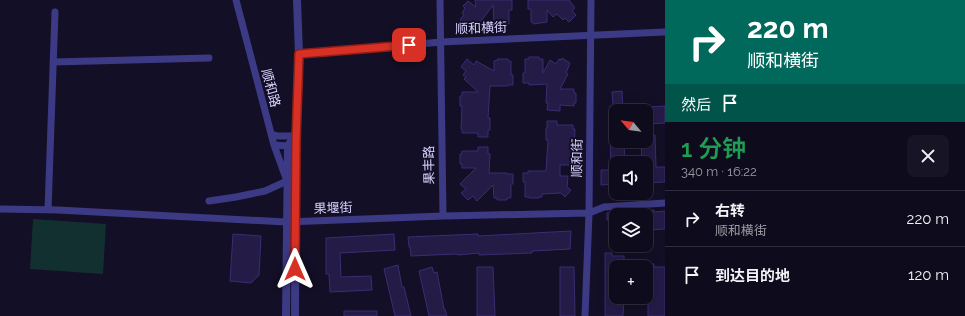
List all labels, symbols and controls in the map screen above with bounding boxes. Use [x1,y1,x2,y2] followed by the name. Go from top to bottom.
[747,12,829,45] text: 220 m
[681,16,733,68] icon: right
[455,20,507,36] street label: 顺和横街
[392,28,426,62] pin
[398,34,420,56] icon: arrive
[747,50,819,71] text: 顺和横街
[259,67,283,109] street label: 顺和路
[719,92,741,114] icon: arrive
[681,96,711,114] text: 然后
[609,104,653,148] north arrow
[609,104,653,304] map controls
[681,134,746,163] text: 1 分钟
[907,135,949,177] button: close
[569,138,585,178] street label: 顺和街
[421,145,437,185] street label: 果丰路
[609,156,653,200] button: sound
[681,164,757,179] text: 340 m · 16:22
[313,200,353,216] street label: 果堰街
[715,202,745,220] text: 右转
[609,208,653,252] button: layers
[681,208,703,230] icon: right
[907,210,949,228] text: 220 m
[715,223,767,238] text: 顺和横街
[274,248,316,290] position arrow
[609,260,653,304] button: +
[681,264,703,286] icon: arrive
[908,266,949,284] text: 120 m
[715,267,790,285] text: 到达目的地

